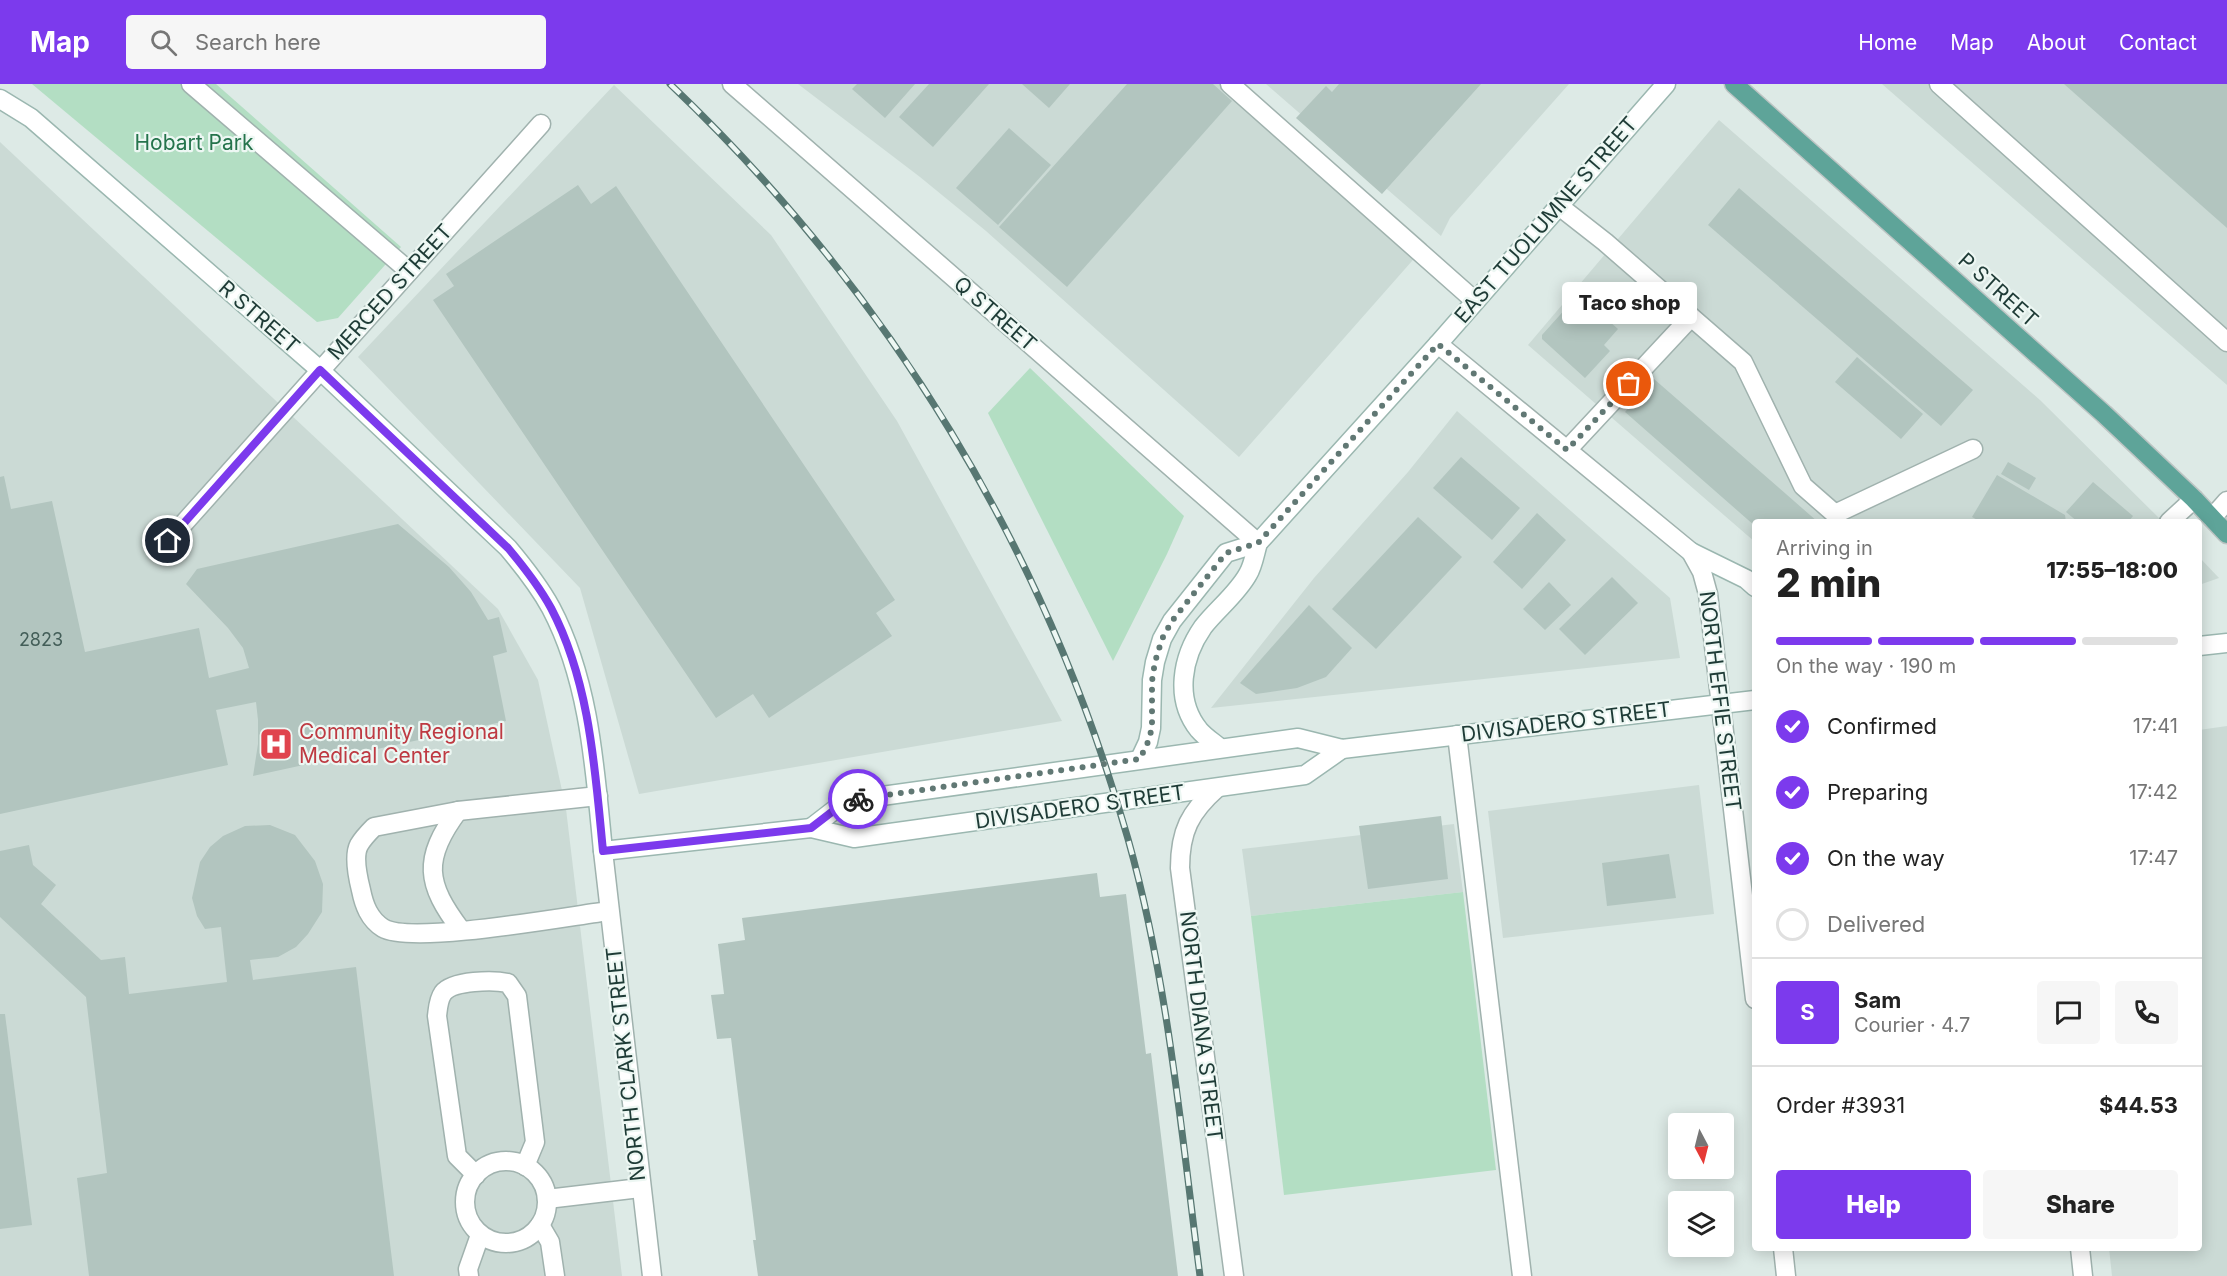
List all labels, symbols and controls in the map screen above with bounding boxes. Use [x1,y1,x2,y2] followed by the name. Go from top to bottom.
[126,15,546,69] search box
[30,25,90,59] text: Map
[147,26,180,59] icon: search
[195,29,321,55] text: Search here
[1858,30,1917,55] text: Home
[1950,30,1994,55] text: Map
[2027,30,2086,55] text: About
[2119,30,2197,55] text: Contact
[1449,111,1642,328] street label: EAST TUOLUMNE STREET
[134,130,254,155] park label: Hobart Park
[322,219,457,364] street label: MERCED STREET
[1953,247,2043,332] street label: P STREET
[949,271,1042,356] street label: Q STREET
[214,275,305,358] street label: R STREET
[1562,282,1696,324] callout: Taco shop
[1579,291,1680,315] text: Taco shop
[1603,358,1654,409] pin
[1612,367,1645,400] icon: bag
[142,515,193,566] pin
[151,524,184,557] icon: home
[1776,536,1873,560] text: Arriving in
[2046,557,2178,583] text: 17:55–18:00
[1776,559,1881,606] text: 2 min
[1695,590,1746,812] street label: NORTH EFFIE STREET
[19,629,63,650] house number: 2823
[1776,654,1956,678] text: On the way · 190 m
[1459,696,1672,747] street label: DIVISADERO STREET
[1776,710,1809,743] icon: check
[1827,713,1937,739] text: Confirmed
[2133,714,2178,738] text: 17:41
[299,719,504,768] place label: Community Regional Medical Center
[258,726,294,762] hospital icon: Community Regional Medical Center
[828,769,888,829] courier
[1776,776,1809,809] icon: check
[973,779,1186,834] street label: DIVISADERO STREET
[1827,779,1928,805] text: Preparing
[2128,780,2178,804] text: 17:42
[842,783,875,816] icon: bike
[1776,842,1809,875] icon: check
[1827,845,1945,871] text: On the way
[2129,846,2178,870] text: 17:47
[1175,910,1228,1142] street label: NORTH DIANA STREET
[1827,911,1925,937] text: Delivered
[601,946,650,1182] street label: NORTH CLARK STREET
[2037,981,2100,1044] button: chat
[2115,981,2178,1044] button: phone
[1854,987,1901,1013] text: Sam
[1800,999,1815,1025] text: S
[1854,1013,1970,1037] text: Courier · 4.7
[1776,1092,1905,1118] text: Order #3931
[2099,1092,2178,1118] text: $44.53
[1668,1113,1734,1179] north arrow
[1668,1113,1734,1257] map controls
[1776,1170,1971,1239] button: Help
[1983,1170,2178,1239] button: Share
[1668,1191,1734,1257] button: layers

